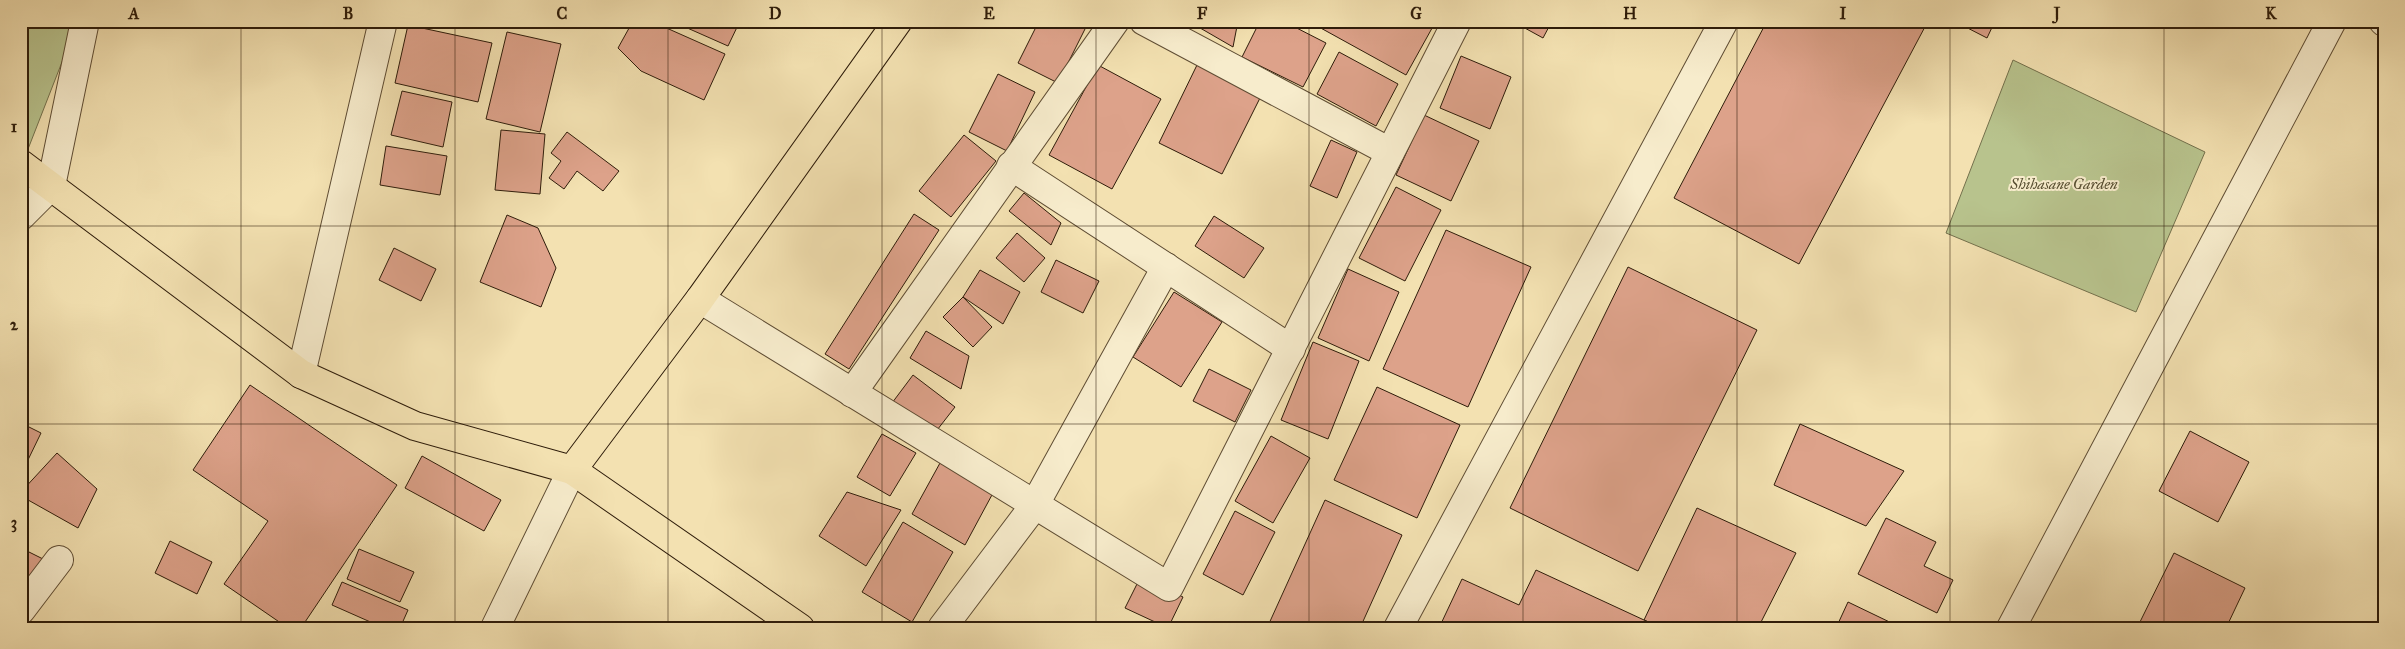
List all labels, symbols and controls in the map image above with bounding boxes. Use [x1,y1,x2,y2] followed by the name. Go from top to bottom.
[128,4,140,23] text: A
[343,4,353,23] text: B
[557,4,568,23] text: C
[769,4,782,23] text: D
[983,4,995,23] text: E
[1197,4,1208,23] text: F
[1410,4,1422,23] text: G
[1623,4,1637,23] text: H
[1840,4,1847,23] text: I
[2052,4,2061,24] text: J
[2265,4,2277,23] text: K
[11,117,18,136] text: 1
[2009,175,2118,193] park label: Shihasane Garden
[10,315,19,334] text: 2
[11,513,17,533] text: 3

